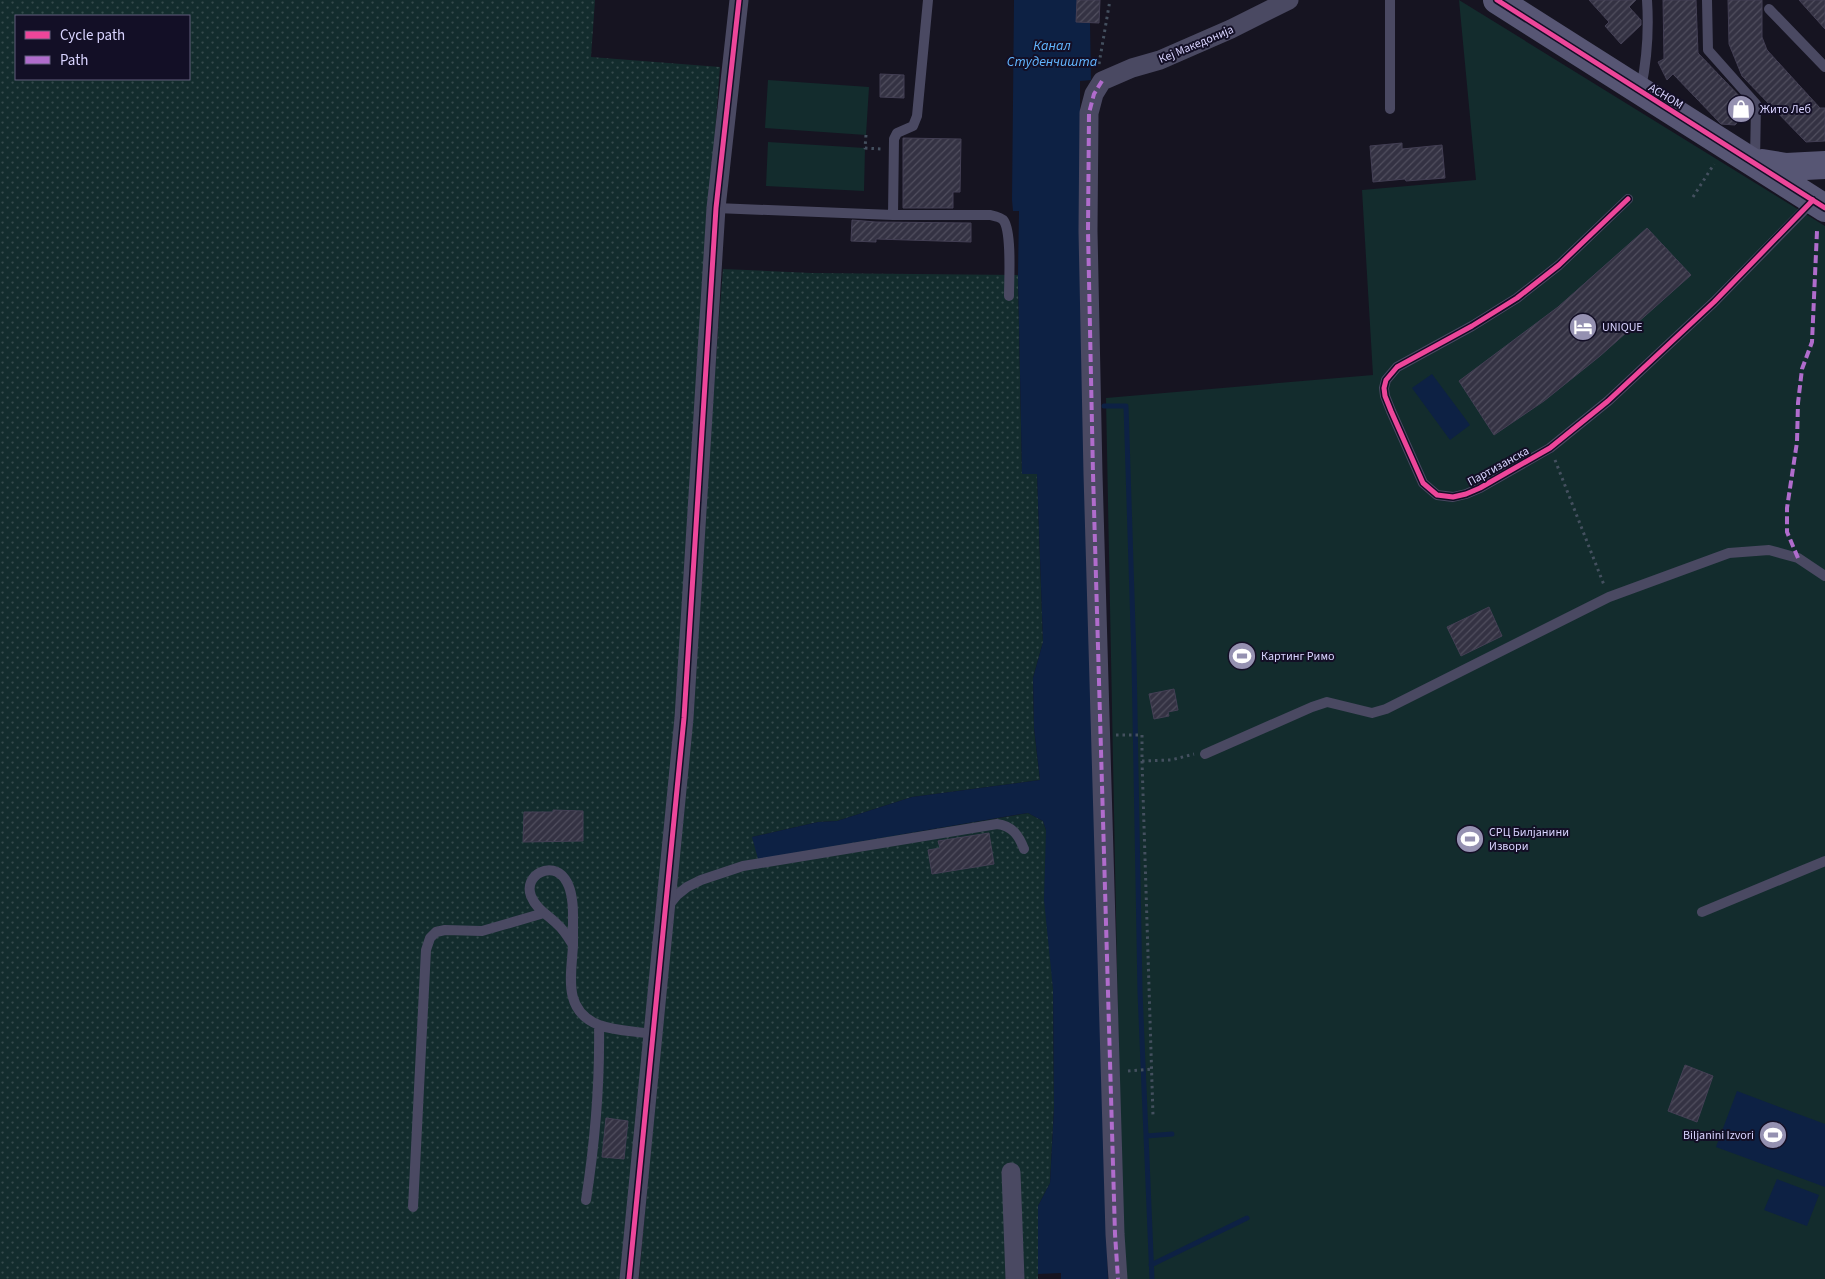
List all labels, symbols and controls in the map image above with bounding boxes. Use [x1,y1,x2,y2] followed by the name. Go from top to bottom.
[15,15,190,80] legend
[1156,21,1236,68] street label: Кеј Македонија
[60,25,125,46] text: Cycle path
[1007,36,1098,72] water label: Канал Студенчишта
[60,50,88,71] text: Path
[1645,79,1686,113] street label: АСНОМ
[1726,94,1756,124] shop icon: Жито Леб
[1760,101,1811,118] place label: Жито Леб
[1568,312,1598,342] hotel icon: UNIQUE
[1602,319,1643,336] place label: UNIQUE
[1464,442,1532,490] street label: Партизанска
[1227,641,1257,671] sports icon: Картинг Римо
[1261,648,1335,665] place label: Картинг Римо
[1455,824,1485,854] sports icon: СРЦ Билјанини Извори
[1489,824,1569,855] place label: СРЦ Билјанини Извори
[1758,1120,1788,1150] sports icon: Biljanini Izvori
[1683,1127,1754,1144] place label: Biljanini Izvori

